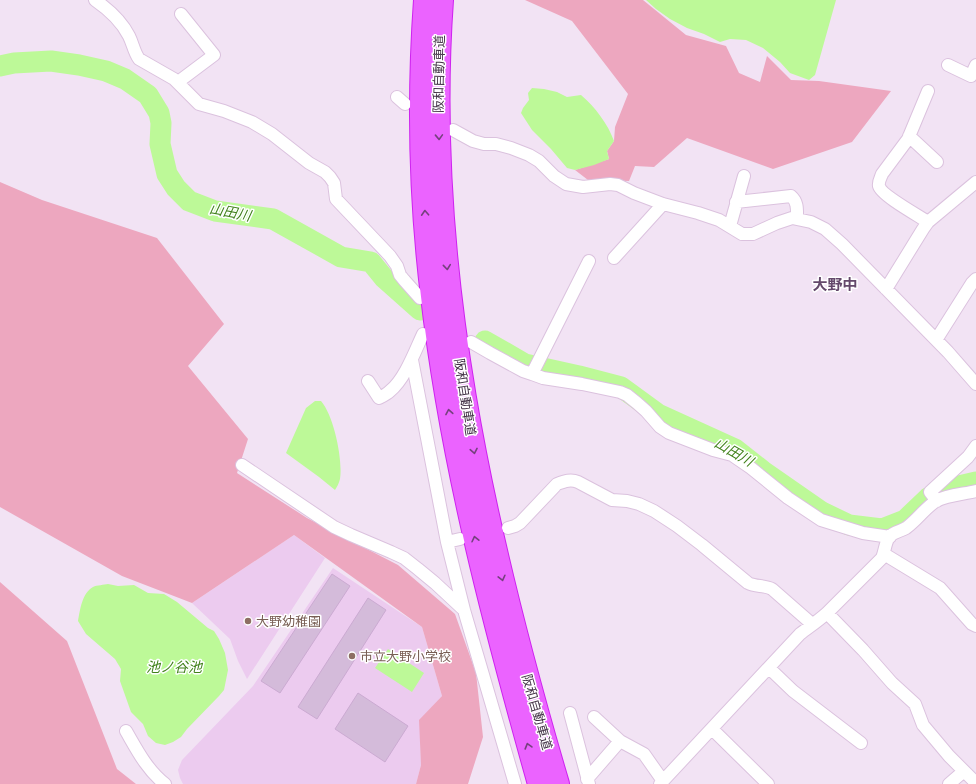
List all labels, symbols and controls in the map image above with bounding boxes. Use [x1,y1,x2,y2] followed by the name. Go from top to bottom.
[430,35,448,113] street label: 阪和自動車道
[435,134,443,140] one-way arrow
[208,199,254,225] water label: 山田川
[420,210,429,217] one-way arrow
[443,264,452,270] one-way arrow
[812,275,858,294] district label: 大野中
[451,357,479,437] street label: 阪和自動車道
[446,409,454,415] one-way arrow
[711,434,758,471] water label: 山田川
[470,447,478,454] one-way arrow
[472,536,480,542] one-way arrow
[497,574,506,581] one-way arrow
[256,613,321,630] place label: 大野幼稚園
[243,616,253,626] marker: 大野幼稚園
[360,648,451,665] place label: 市立大野小学校
[347,651,357,661] marker: 市立大野小学校
[146,658,204,676] water label: 池ノ谷池
[518,672,556,752] street label: 阪和自動車道
[525,743,533,750] one-way arrow

